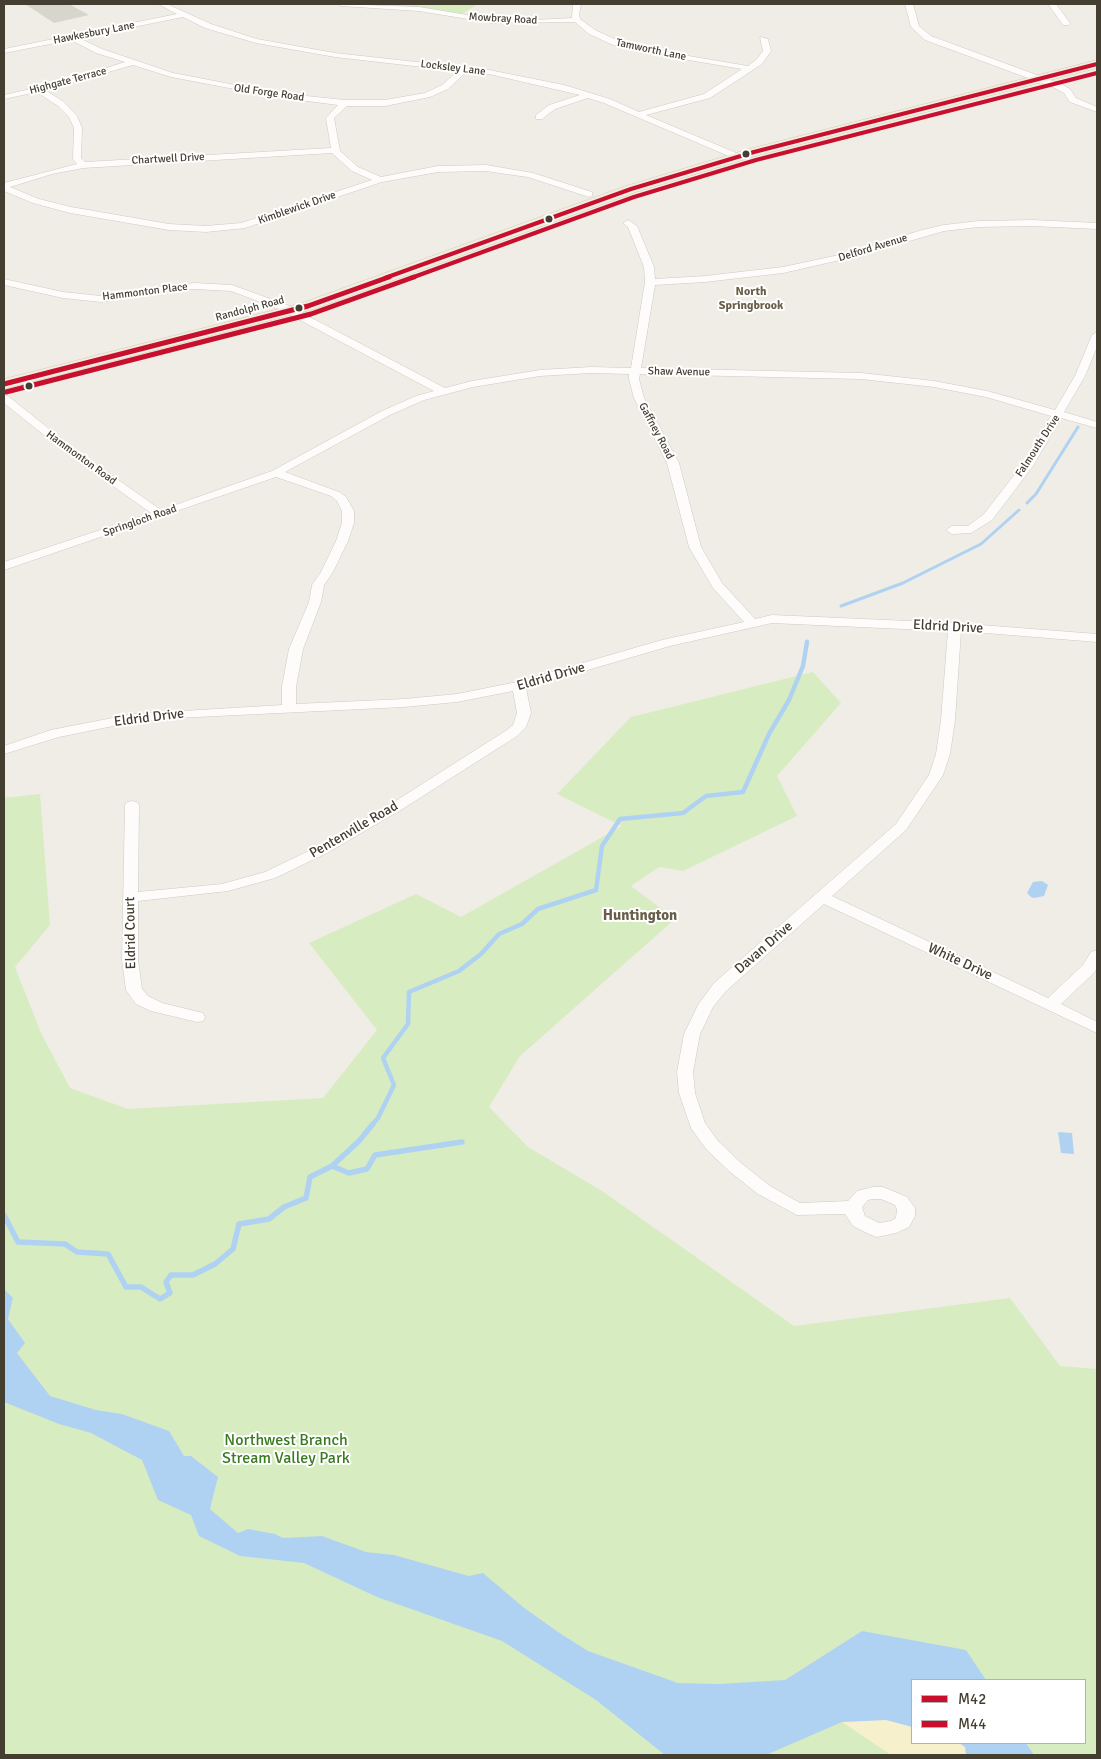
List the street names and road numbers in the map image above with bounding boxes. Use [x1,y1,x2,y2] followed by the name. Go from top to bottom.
[468,11,538,27] street label: Mowbray Road
[52,19,136,47] street label: Hawkesbury Lane
[615,36,687,64] street label: Tamworth Lane
[420,57,486,79] street label: Locksley Lane
[28,64,108,98] street label: Highgate Terrace
[233,82,305,104] street label: Old Forge Road
[131,150,205,168] street label: Chartwell Drive
[256,189,338,227] street label: Kimblewick Drive
[837,231,909,265] street label: Delford Avenue
[102,280,188,304] street label: Hammonton Place
[214,293,286,325] street label: Randolph Road
[648,365,710,379] street label: Shaw Avenue
[636,400,676,462] street label: Gaffney Road
[1013,412,1063,480] street label: Falmouth Drive
[43,428,119,488] street label: Hammonton Road
[101,502,179,540] street label: Springloch Road
[912,617,984,637] street label: Eldrid Drive
[515,659,587,695] street label: Eldrid Drive
[113,705,185,731] street label: Eldrid Drive
[307,798,401,862] street label: Pentenville Road
[122,897,140,969] street label: Eldrid Court
[732,918,796,978] street label: Davan Drive
[925,940,995,984] street label: White Drive

